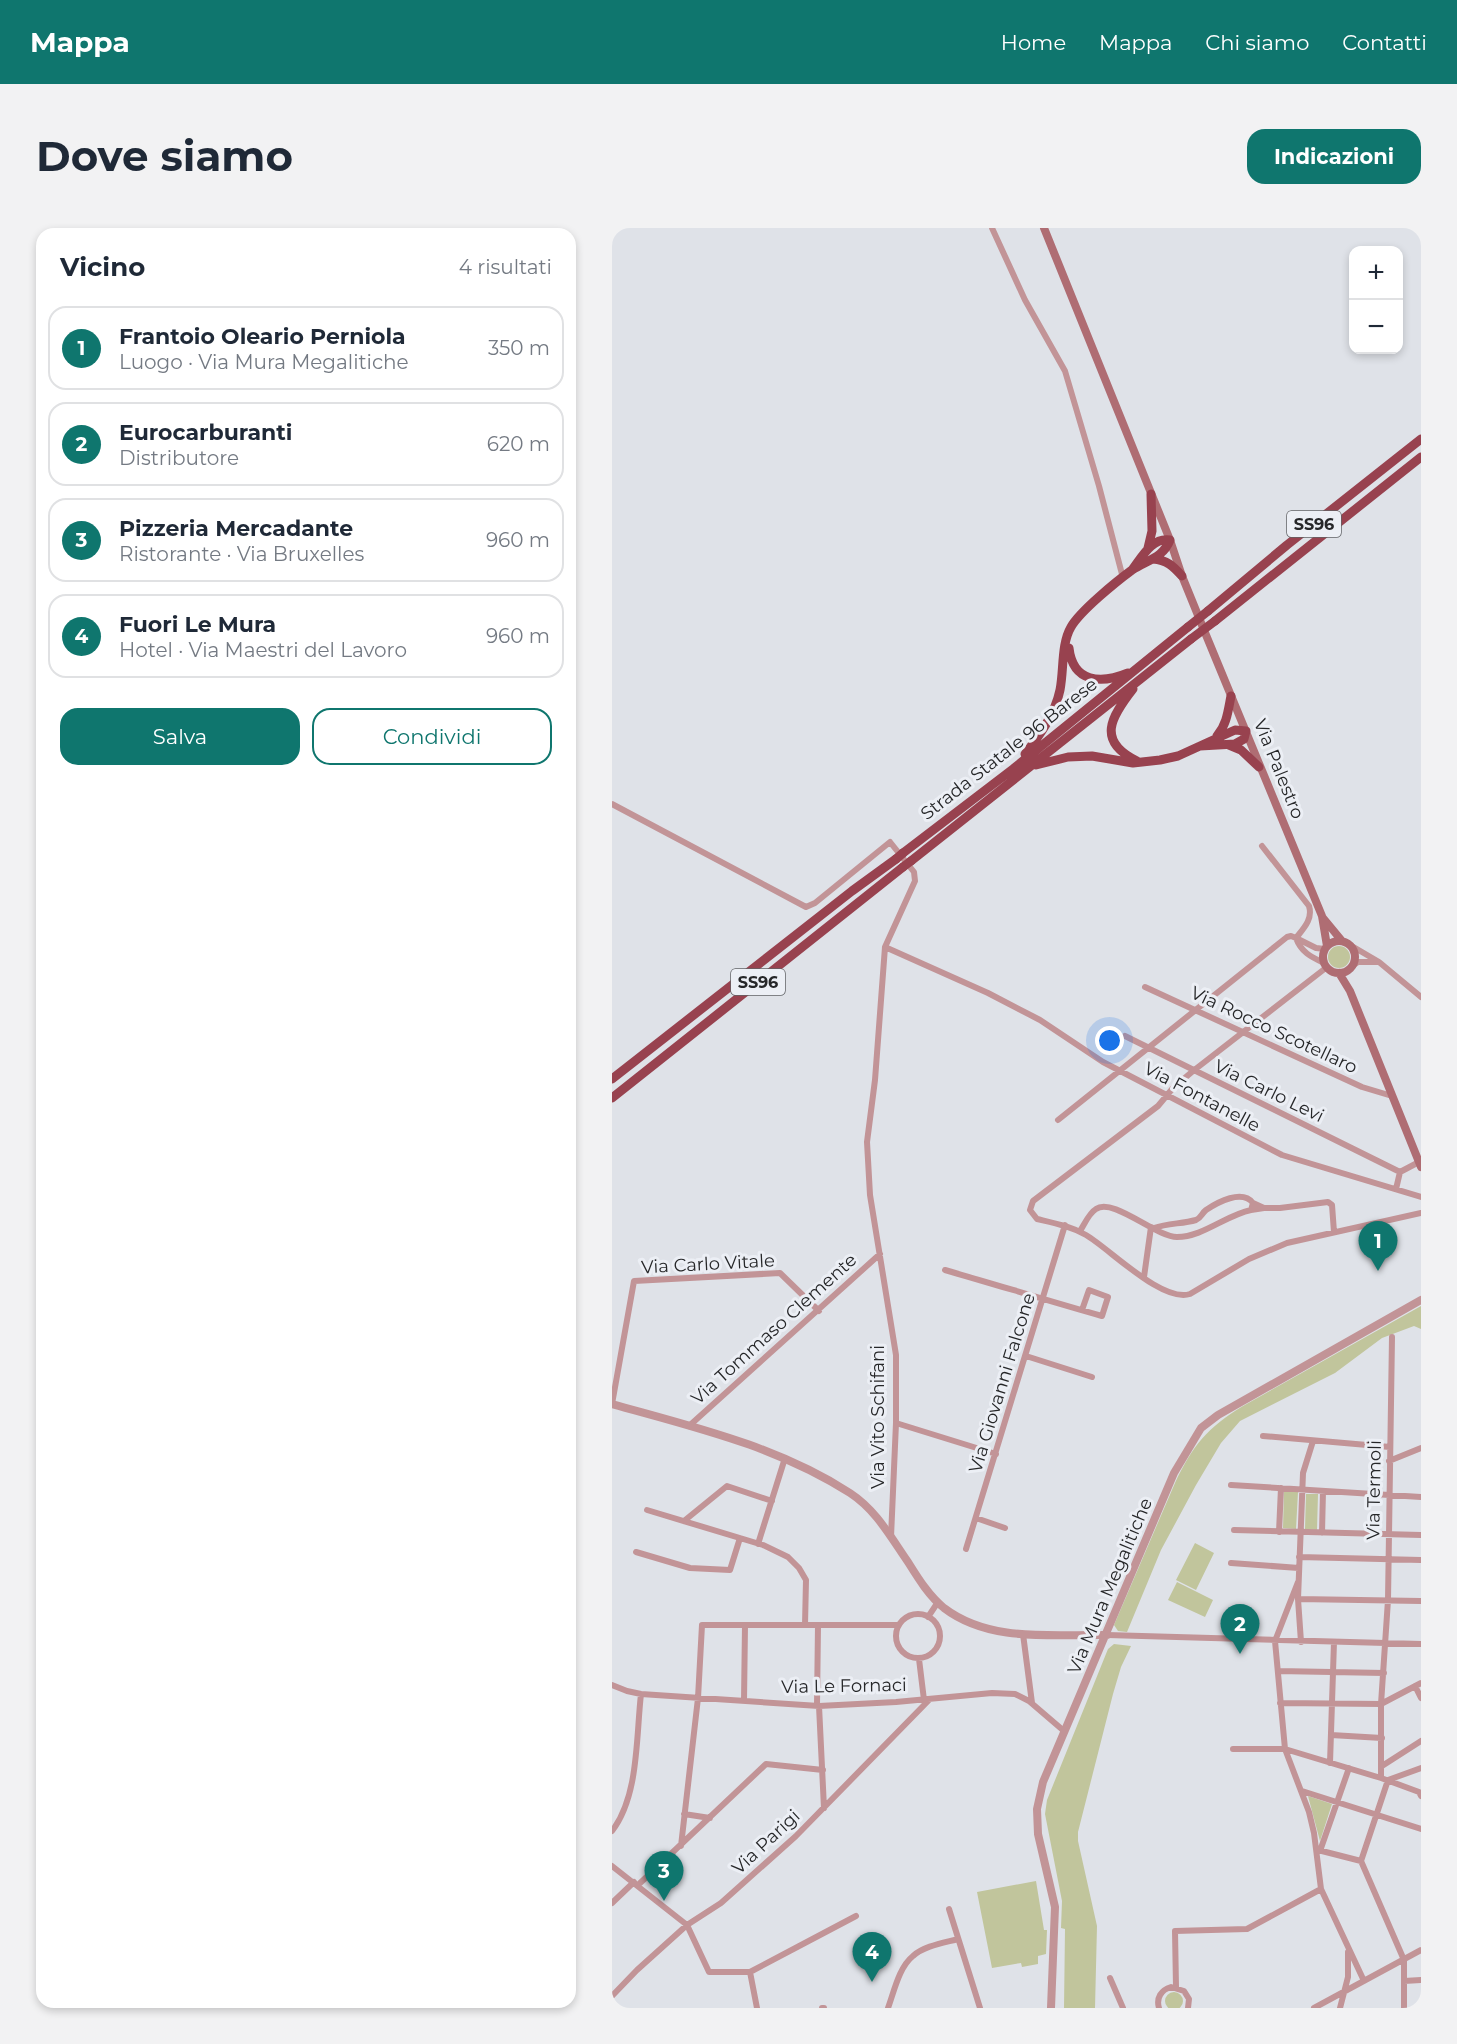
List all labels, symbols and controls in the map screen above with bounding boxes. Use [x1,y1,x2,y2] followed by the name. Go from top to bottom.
[30,25,130,59] text: Mappa
[1001,30,1066,55] text: Home
[1099,30,1172,55] text: Mappa
[1205,30,1309,55] text: Chi siamo
[1342,30,1427,55] text: Contatti
[1247,129,1421,184] button: Indicazioni
[36,130,293,182] text: Dove siamo
[1349,246,1403,354] map controls
[1349,246,1403,300] button: +
[60,251,145,283] text: Vicino
[459,255,552,279] text: 4 risultati
[1349,300,1403,354] button: −
[119,323,406,350] text: Frantoio Oleario Perniola
[78,336,85,360] text: 1
[488,336,550,360] text: 350 m
[119,350,409,374] text: Luogo · Via Mura Megalitiche
[119,419,292,446] text: Eurocarburanti
[76,432,87,456] text: 2
[487,432,550,456] text: 620 m
[119,446,239,470] text: Distributore
[1287,511,1341,537] road number: SS96
[119,515,353,542] text: Pizzeria Mercadante
[76,528,87,552] text: 3
[486,528,550,552] text: 960 m
[119,542,364,566] text: Ristorante · Via Bruxelles
[119,611,276,638] text: Fuori Le Mura
[75,624,88,648] text: 4
[486,624,550,648] text: 960 m
[119,638,407,662] text: Hotel · Via Maestri del Lavoro
[916,673,1102,825] street label: Strada Statale 96 Barese
[60,708,300,765] button: Salva
[312,708,552,765] button: Condividi
[1249,716,1309,822] street label: Via Palestro
[731,969,785,995] road number: SS96
[1187,982,1361,1078] street label: Via Rocco Scotellaro
[1095,1026,1124,1055] your location
[1211,1055,1327,1127] street label: Via Carlo Levi
[1140,1057,1264,1137] street label: Via Fontanelle
[1358,1222,1398,1271] pin: 1
[687,1249,861,1409] street label: Via Tommaso Clemente
[641,1250,776,1278] street label: Via Carlo Vitale
[964,1290,1040,1476] street label: Via Giovanni Falcone
[867,1345,889,1489] street label: Via Vito Schifani
[1362,1440,1386,1540] street label: Via Termoli
[1063,1494,1157,1677] street label: Via Mura Megalitiche
[1220,1604,1260,1654] pin: 2
[781,1674,907,1698] street label: Via Le Fornaci
[727,1805,805,1879] street label: Via Parigi
[644,1852,684,1901] pin: 3
[852,1932,892,1982] pin: 4

